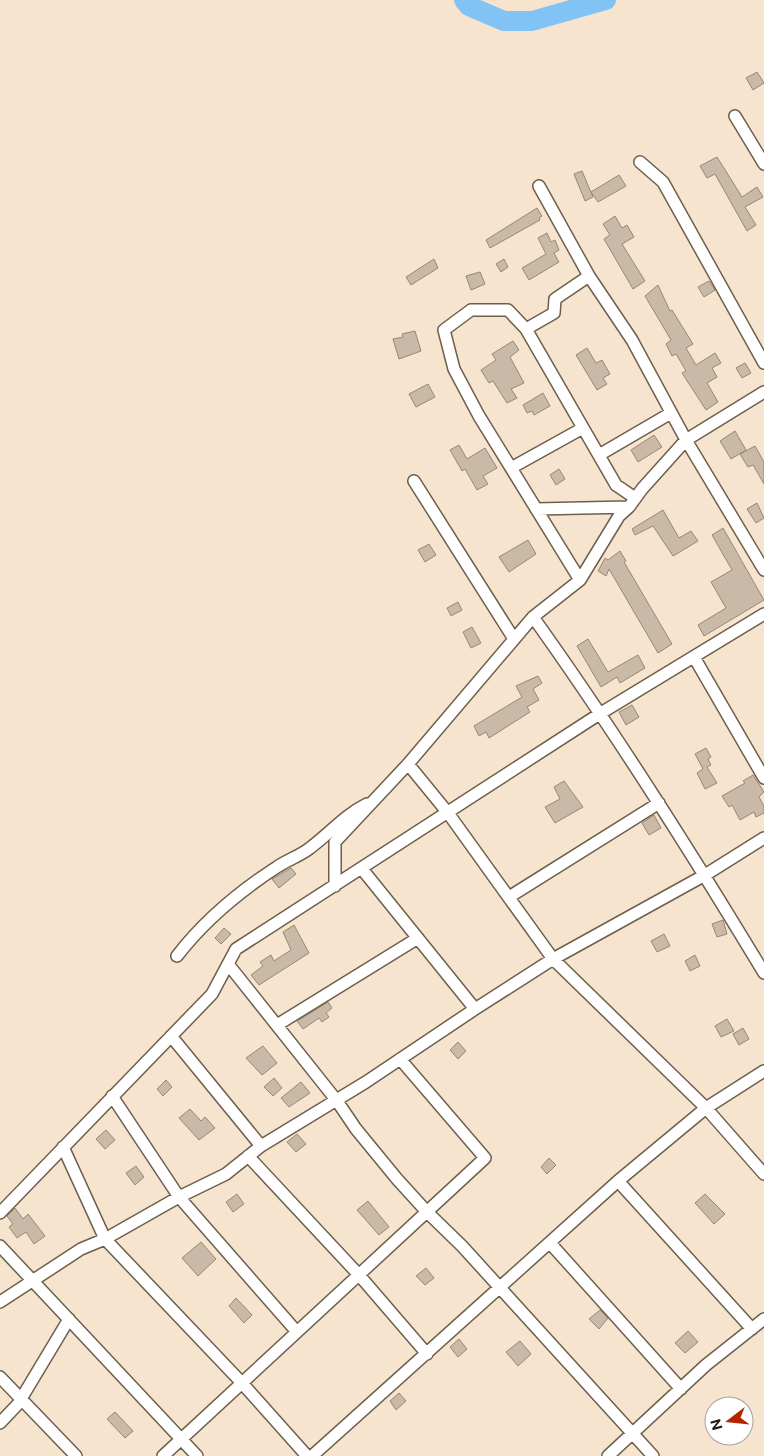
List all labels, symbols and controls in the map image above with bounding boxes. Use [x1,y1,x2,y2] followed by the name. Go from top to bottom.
[704,1396,754,1446] north arrow
[707,1417,726,1432] text: N

